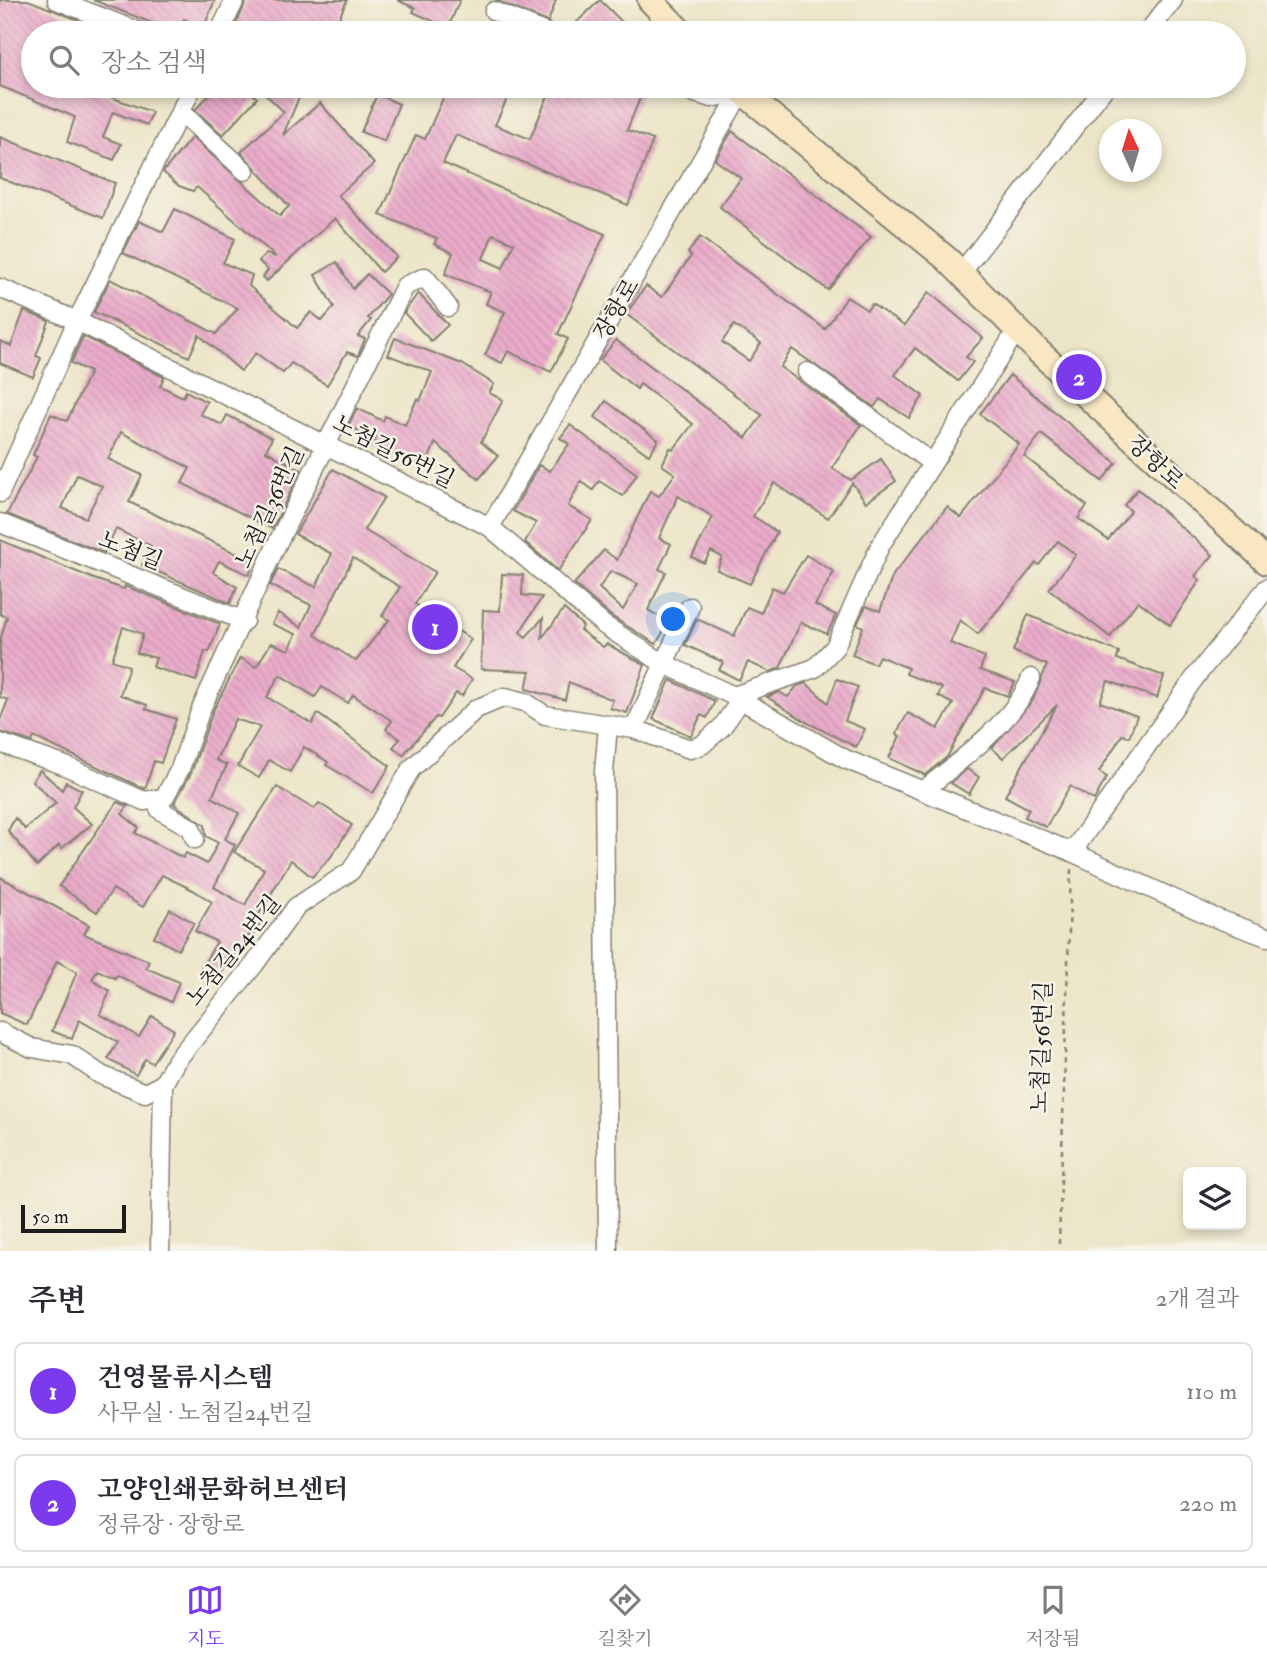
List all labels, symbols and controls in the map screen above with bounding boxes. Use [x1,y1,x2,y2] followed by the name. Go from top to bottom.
[21,21,1246,98] search box
[45,41,83,79] icon: search
[101,47,207,79] text: 장소 검색
[1099,119,1162,182] north arrow
[587,273,646,345] street label: 장항로
[1056,351,1102,403] pin: 2
[328,408,459,494] street label: 노첨길56번길
[1121,429,1190,496] street label: 장항로
[229,441,310,573] street label: 노첨길36번길
[94,525,167,576] street label: 노첨길
[412,601,458,653] pin: 1
[656,602,690,636] your location
[180,889,287,1012] street label: 노첨길24번길
[1025,980,1058,1114] street label: 노첨길56번길
[1183,1167,1246,1230] map controls
[1183,1167,1246,1230] button: layers
[21,1202,126,1234] scale bar
[32,1205,69,1229] text: 50 m
[28,1282,86,1319] text: 주변
[1156,1284,1239,1313] text: 2개 결과
[97,1362,273,1394] text: 건영물류시스템
[49,1377,57,1406] text: 1
[1186,1377,1237,1406] text: 110 m
[97,1398,313,1427] text: 사무실 · 노첨길24번길
[97,1474,348,1506] text: 고양인쇄문화허브센터
[47,1489,59,1518] text: 2
[1179,1489,1237,1518] text: 220 m
[97,1510,245,1539] text: 정류장 · 장항로
[186,1581,224,1651] tab: 지도
[597,1581,652,1651] tab: 길찾기
[1025,1581,1081,1651] tab: 저장됨

